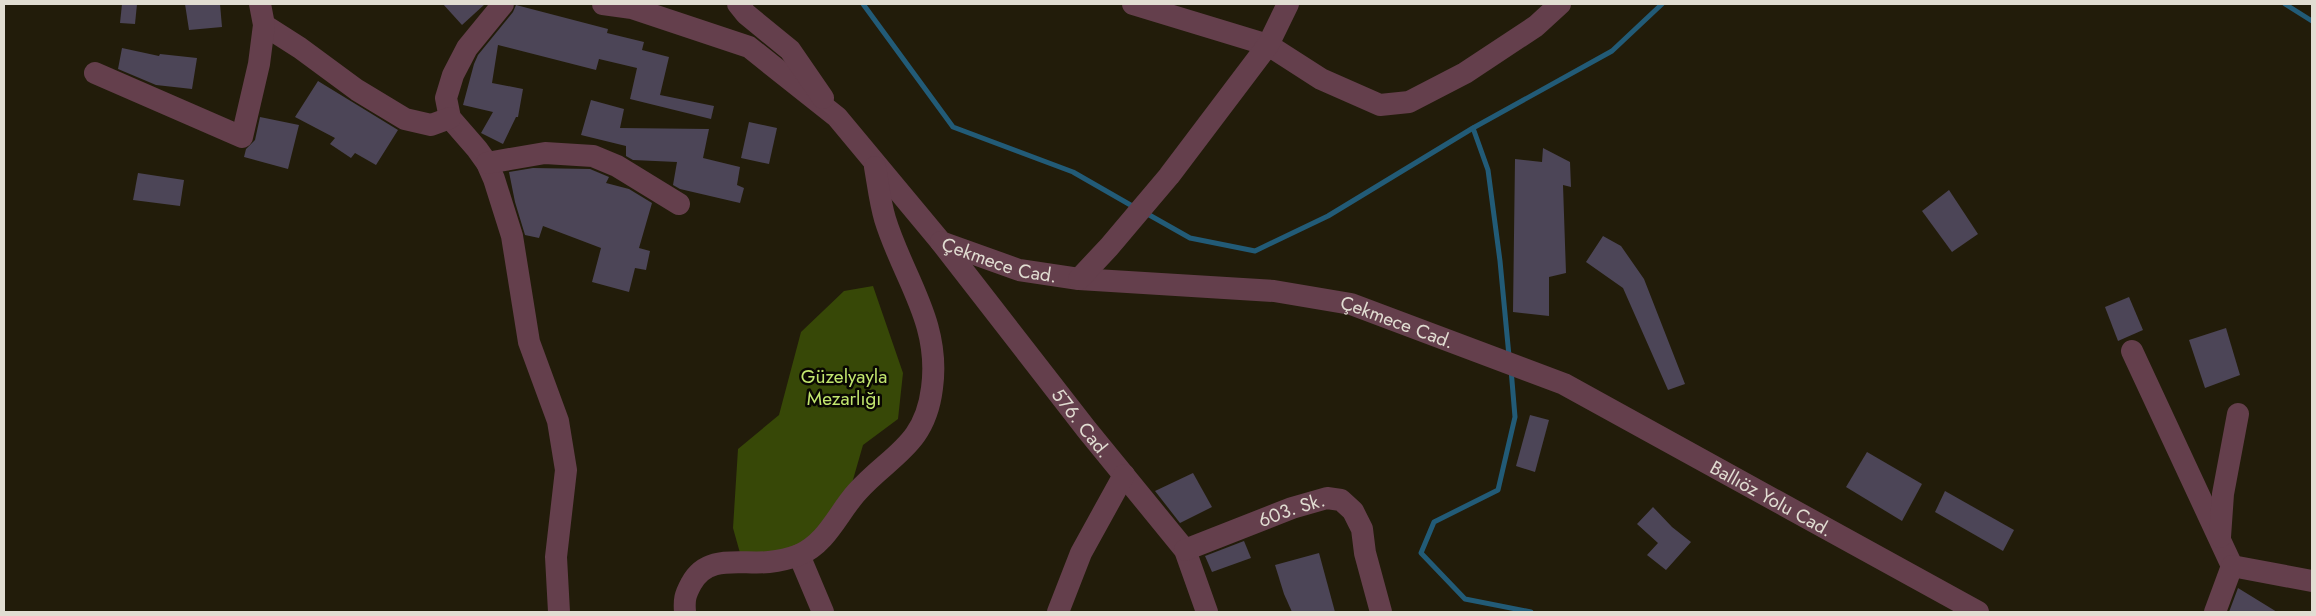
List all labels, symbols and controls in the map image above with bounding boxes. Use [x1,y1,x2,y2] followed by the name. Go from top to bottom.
[938,230,1059,289] street label: Çekmece Cad.
[1339,289,1458,355] street label: Çekmece Cad.
[801,363,887,412] park label: Güzelyayla Mezarlığı
[1045,383,1117,464] street label: 576. Cad.
[1705,454,1837,543] street label: Ballıöz Yolu Cad.
[1254,486,1328,534] street label: 603. Sk.

